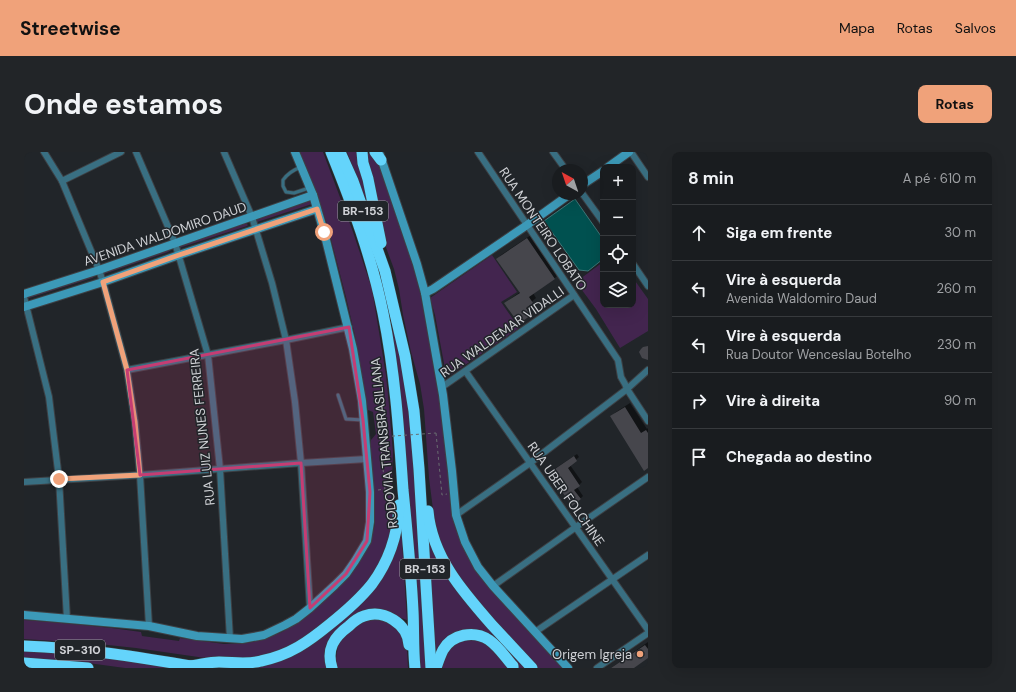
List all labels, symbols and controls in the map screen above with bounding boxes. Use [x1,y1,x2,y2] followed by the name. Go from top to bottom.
[20,16,121,41] text: Streetwise
[839,19,875,37] text: Mapa
[897,19,933,37] text: Rotas
[955,19,996,37] text: Salvos
[918,85,992,123] button: Rotas
[24,86,223,123] text: Onde estamos
[495,164,591,294] street label: RUA MONTEIRO LOBATO
[552,164,588,200] north arrow
[600,164,636,308] map controls
[600,164,636,200] button: +
[688,167,734,189] text: 8 min
[903,170,976,187] text: A pé · 610 m
[81,198,249,270] street label: AVENIDA WALDOMIRO DAUD
[600,200,636,236] button: −
[338,201,388,221] road number: BR-153
[688,222,710,244] icon: ahead
[315,223,333,241] route start
[726,223,832,243] text: Siga em frente
[944,224,976,241] text: 30 m
[600,236,636,272] button: locate
[726,270,841,290] text: Vire à esquerda
[600,272,636,308] button: layers
[688,278,710,300] icon: left
[936,280,976,297] text: 260 m
[437,283,567,381] street label: RUA WALDEMAR VIDALLI
[726,290,877,307] text: Avenida Waldomiro Daud
[726,326,841,346] text: Vire à esquerda
[688,334,710,356] icon: left
[937,336,976,353] text: 230 m
[726,346,911,363] text: Rua Doutor Wenceslau Botelho
[185,347,219,506] street label: RUA LUIZ NUNES FERREIRA
[367,357,401,529] street label: RODOVIA TRANSBRASILIANA
[688,390,710,412] icon: right
[726,391,820,411] text: Vire à direita
[944,392,976,409] text: 90 m
[524,439,608,549] street label: RUA UBER FOLCHINE
[688,446,710,468] icon: arrive
[726,447,872,467] text: Chegada ao destino
[50,470,68,488] route end
[400,559,450,579] road number: BR-153
[55,640,105,660] road number: SP-310
[552,646,632,663] place label: Origem Igreja
[635,649,645,659] marker: Origem Igreja

